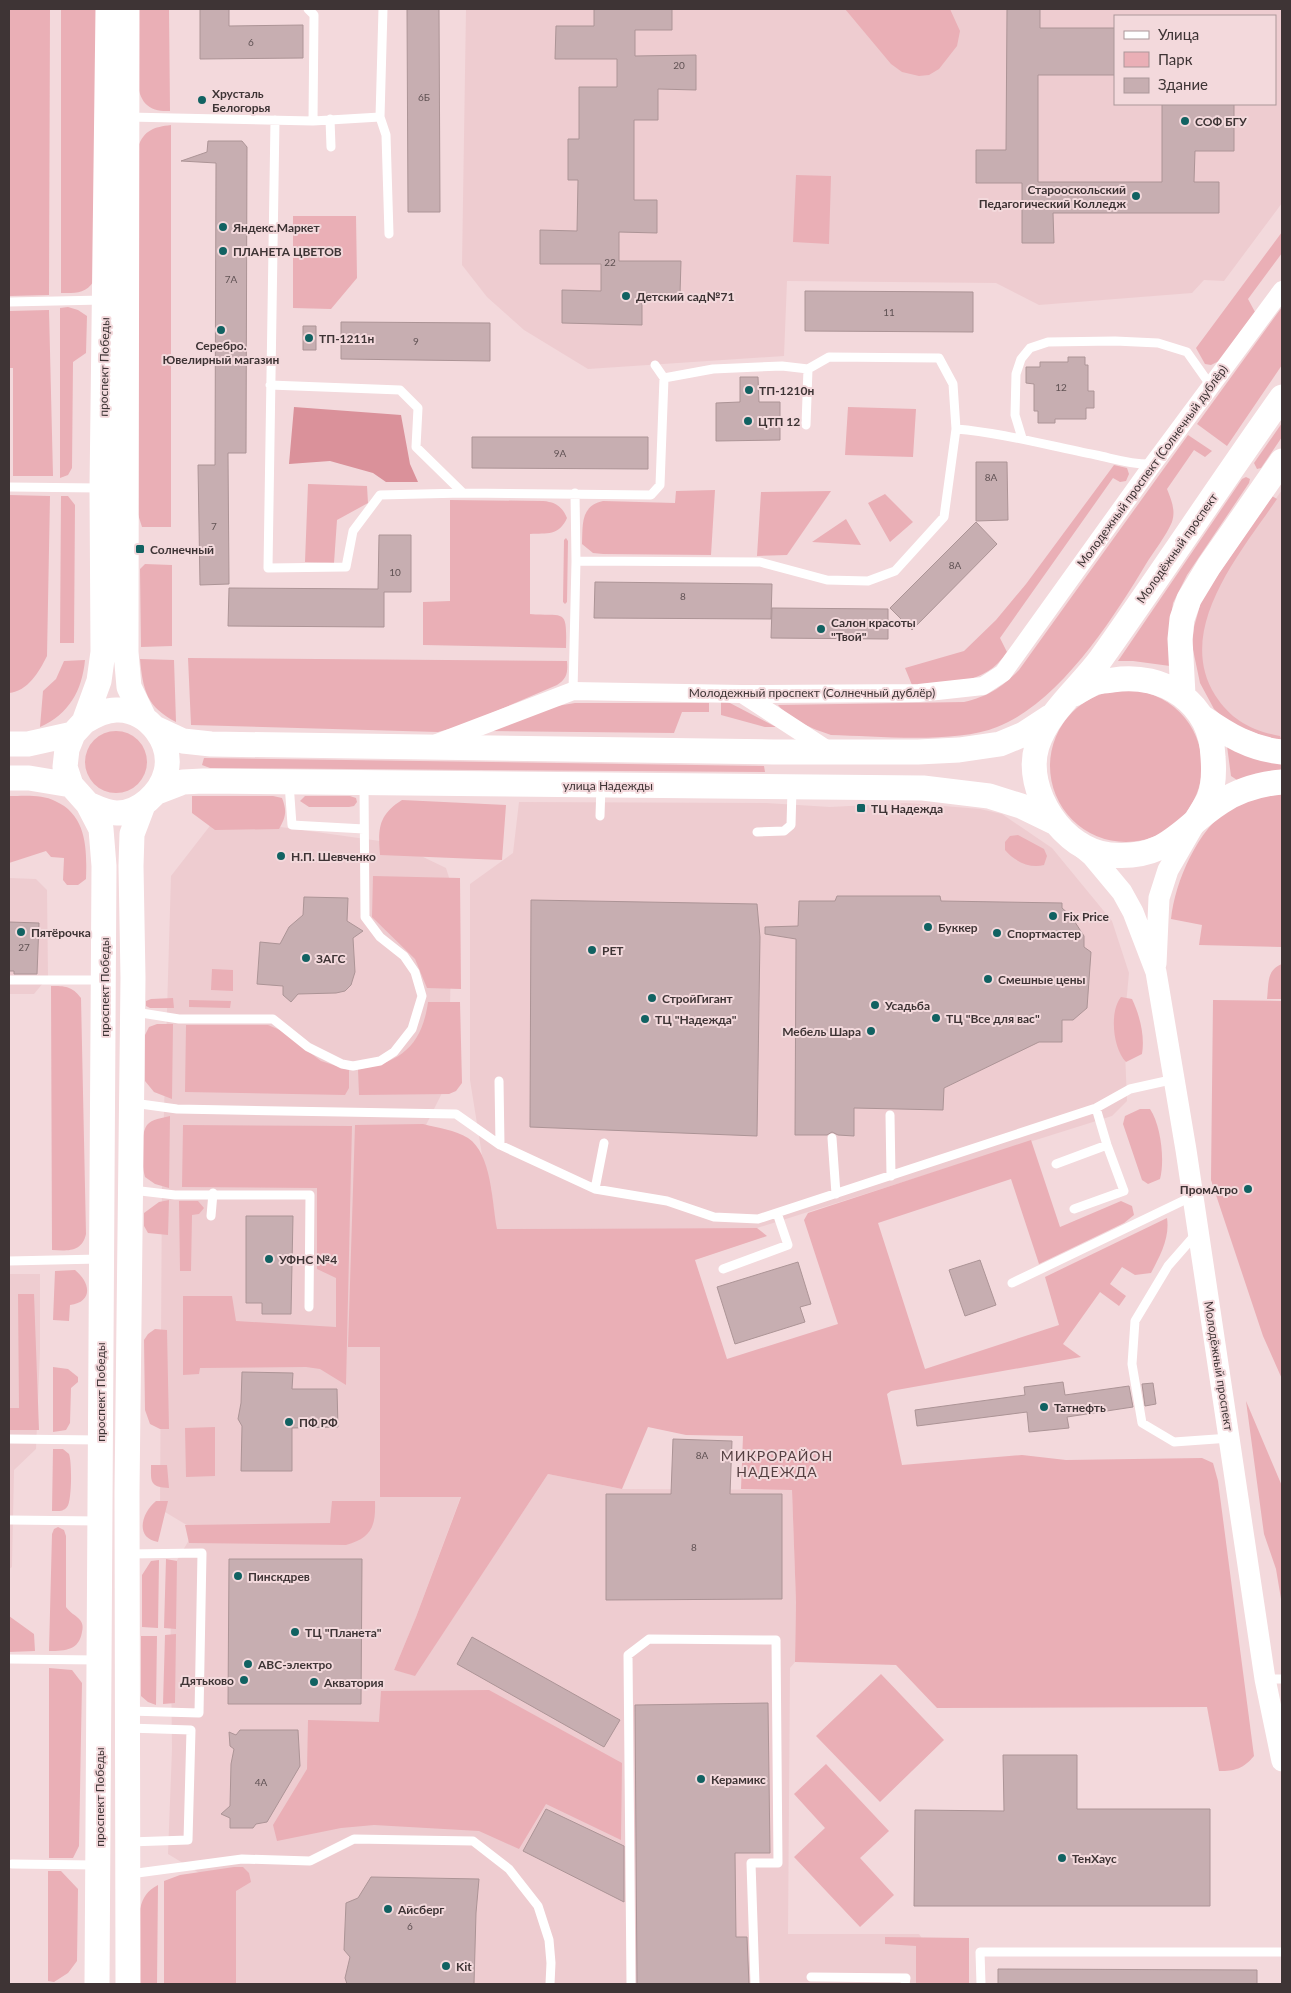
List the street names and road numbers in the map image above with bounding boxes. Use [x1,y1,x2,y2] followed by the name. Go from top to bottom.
[96,317,112,417] street label: проспект Победы
[1074,362,1230,570] street label: Молодежный проспект (Солнечный дублёр)
[1133,490,1221,606] street label: Молодёжный проспект
[689,685,935,700] street label: Молодежный проспект (Солнечный дублёр)
[563,778,653,793] street label: улица Надежды
[97,937,112,1037] street label: проспект Победы
[1201,1300,1237,1432] street label: Молодёжный проспект
[93,1342,108,1442] street label: проспект Победы
[92,1747,107,1847] street label: проспект Победы

